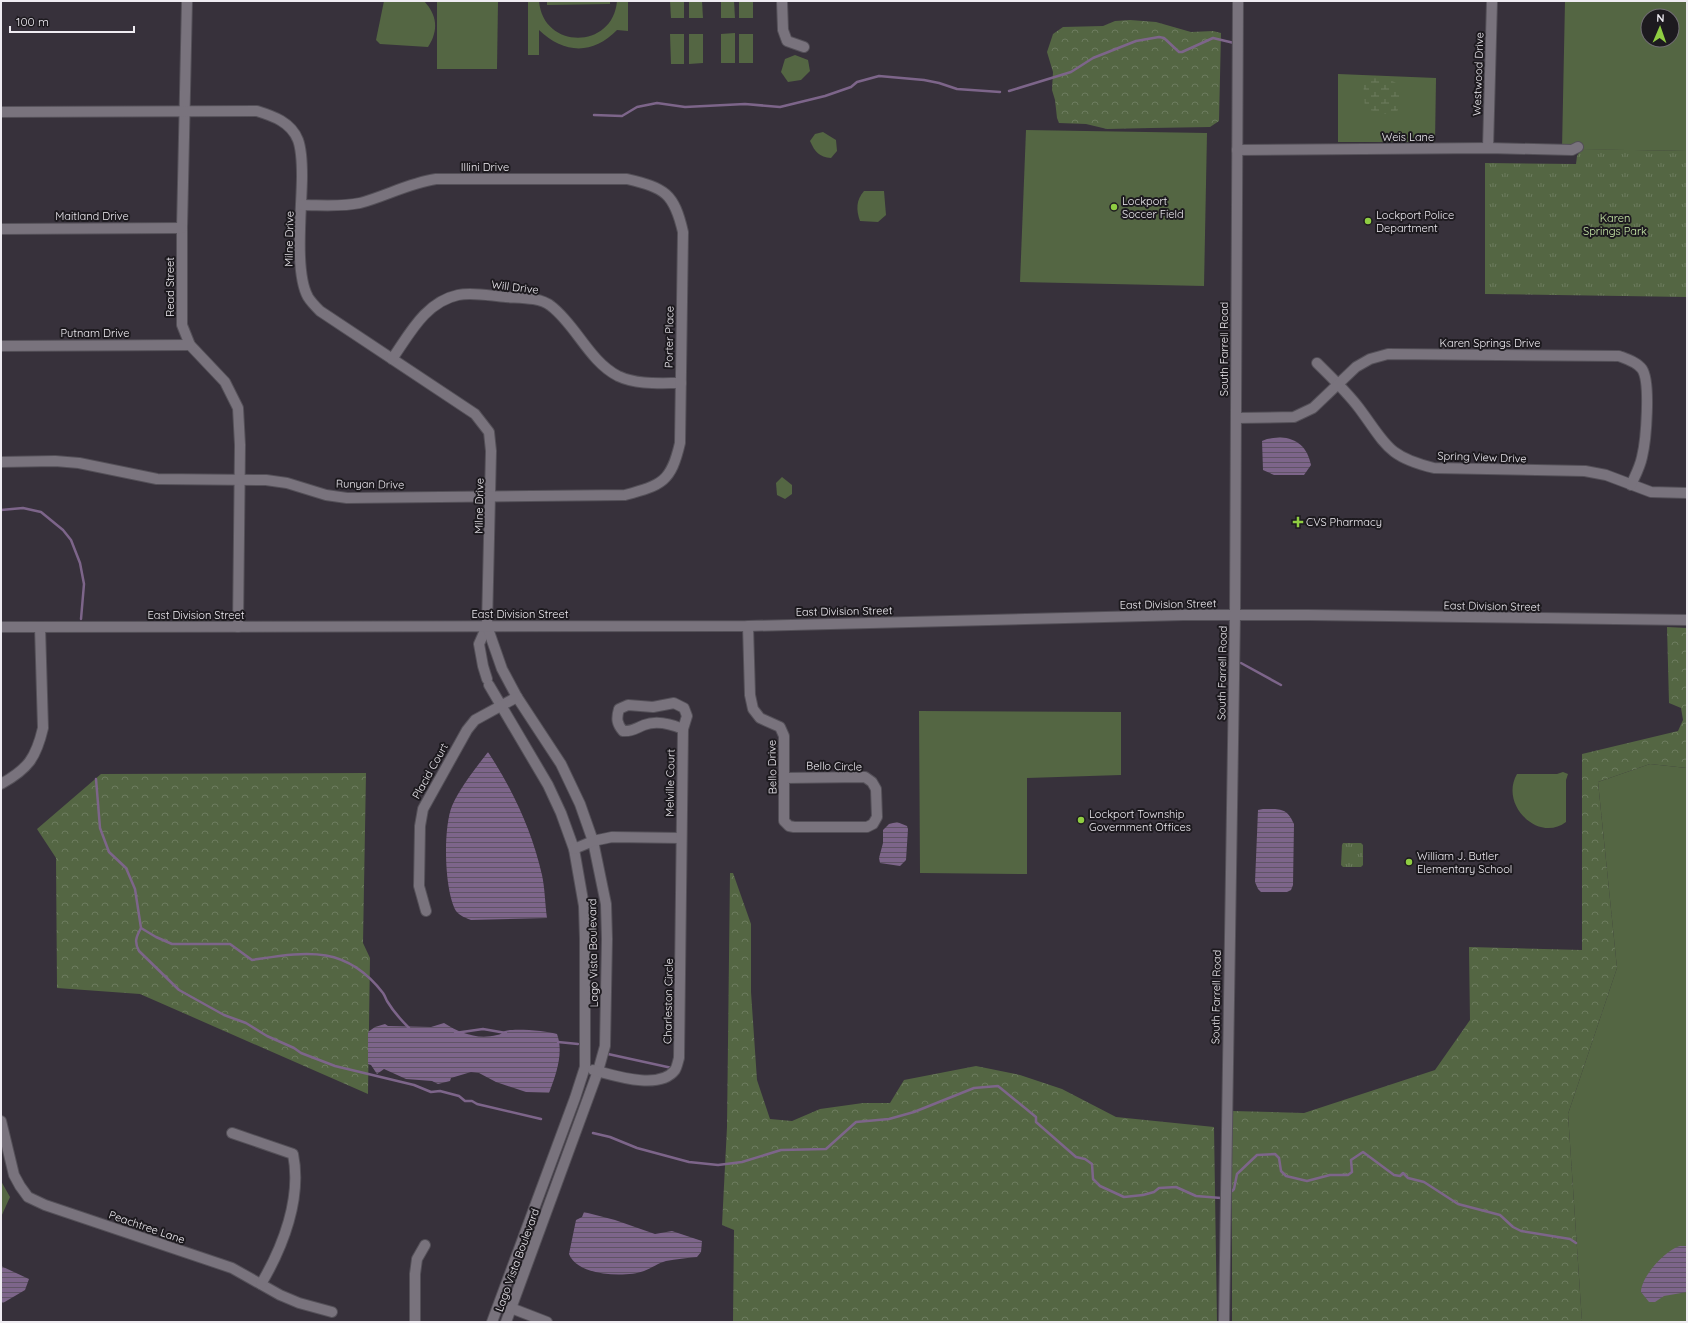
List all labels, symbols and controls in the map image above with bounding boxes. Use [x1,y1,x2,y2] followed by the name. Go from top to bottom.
[10,8,134,34] scale bar
[1640,8,1680,48] north arrow
[1656,11,1665,25] text: N
[16,14,49,29] text: 100 m
[1470,32,1486,116] street label: Westwood Drive
[1382,130,1434,144] street label: Weis Lane
[461,160,509,174] street label: Illini Drive
[1122,194,1184,221] place label: Lockport Soccer Field
[1109,202,1119,212] marker: Lockport Soccer Field
[1376,208,1454,235] place label: Lockport Police Department
[55,209,129,223] street label: Maitland Drive
[282,211,296,267] street label: Milne Drive
[1583,211,1647,238] park label: Karen Springs Park
[1363,216,1373,226] marker: Lockport Police Department
[163,257,177,317] street label: Read Street
[491,277,539,297] street label: Will Drive
[1217,302,1231,396] street label: South Farrell Road
[661,306,677,368] street label: Porter Place
[60,326,130,340] street label: Putnam Drive
[1440,336,1540,350] street label: Karen Springs Drive
[1437,448,1527,466] street label: Spring View Drive
[336,476,404,492] street label: Runyan Drive
[472,478,486,534] street label: Milne Drive
[1306,515,1382,529] place label: CVS Pharmacy
[1293,517,1303,527] marker: CVS Pharmacy
[1119,596,1217,612] street label: East Division Street
[1443,598,1541,614] street label: East Division Street
[795,603,893,619] street label: East Division Street
[472,607,569,621] street label: East Division Street
[148,608,245,622] street label: East Division Street
[1214,626,1230,720] street label: South Farrell Road
[409,740,451,801] street label: Placid Court
[765,740,779,794] street label: Bello Drive
[662,749,678,817] street label: Melville Court
[806,759,862,773] street label: Bello Circle
[1089,807,1191,834] place label: Lockport Township Government Offices
[1076,815,1086,825] marker: Lockport Township Government Offices
[1417,849,1512,876] place label: William J. Butler Elementary School
[1404,857,1414,867] marker: William J. Butler Elementary School
[585,898,601,1008] street label: Lago Vista Boulevard
[1208,950,1224,1044] street label: South Farrell Road
[660,958,676,1044] street label: Charleston Circle
[492,1206,542,1314] street label: Lago Vista Boulevard
[107,1207,187,1247] street label: Peachtree Lane

